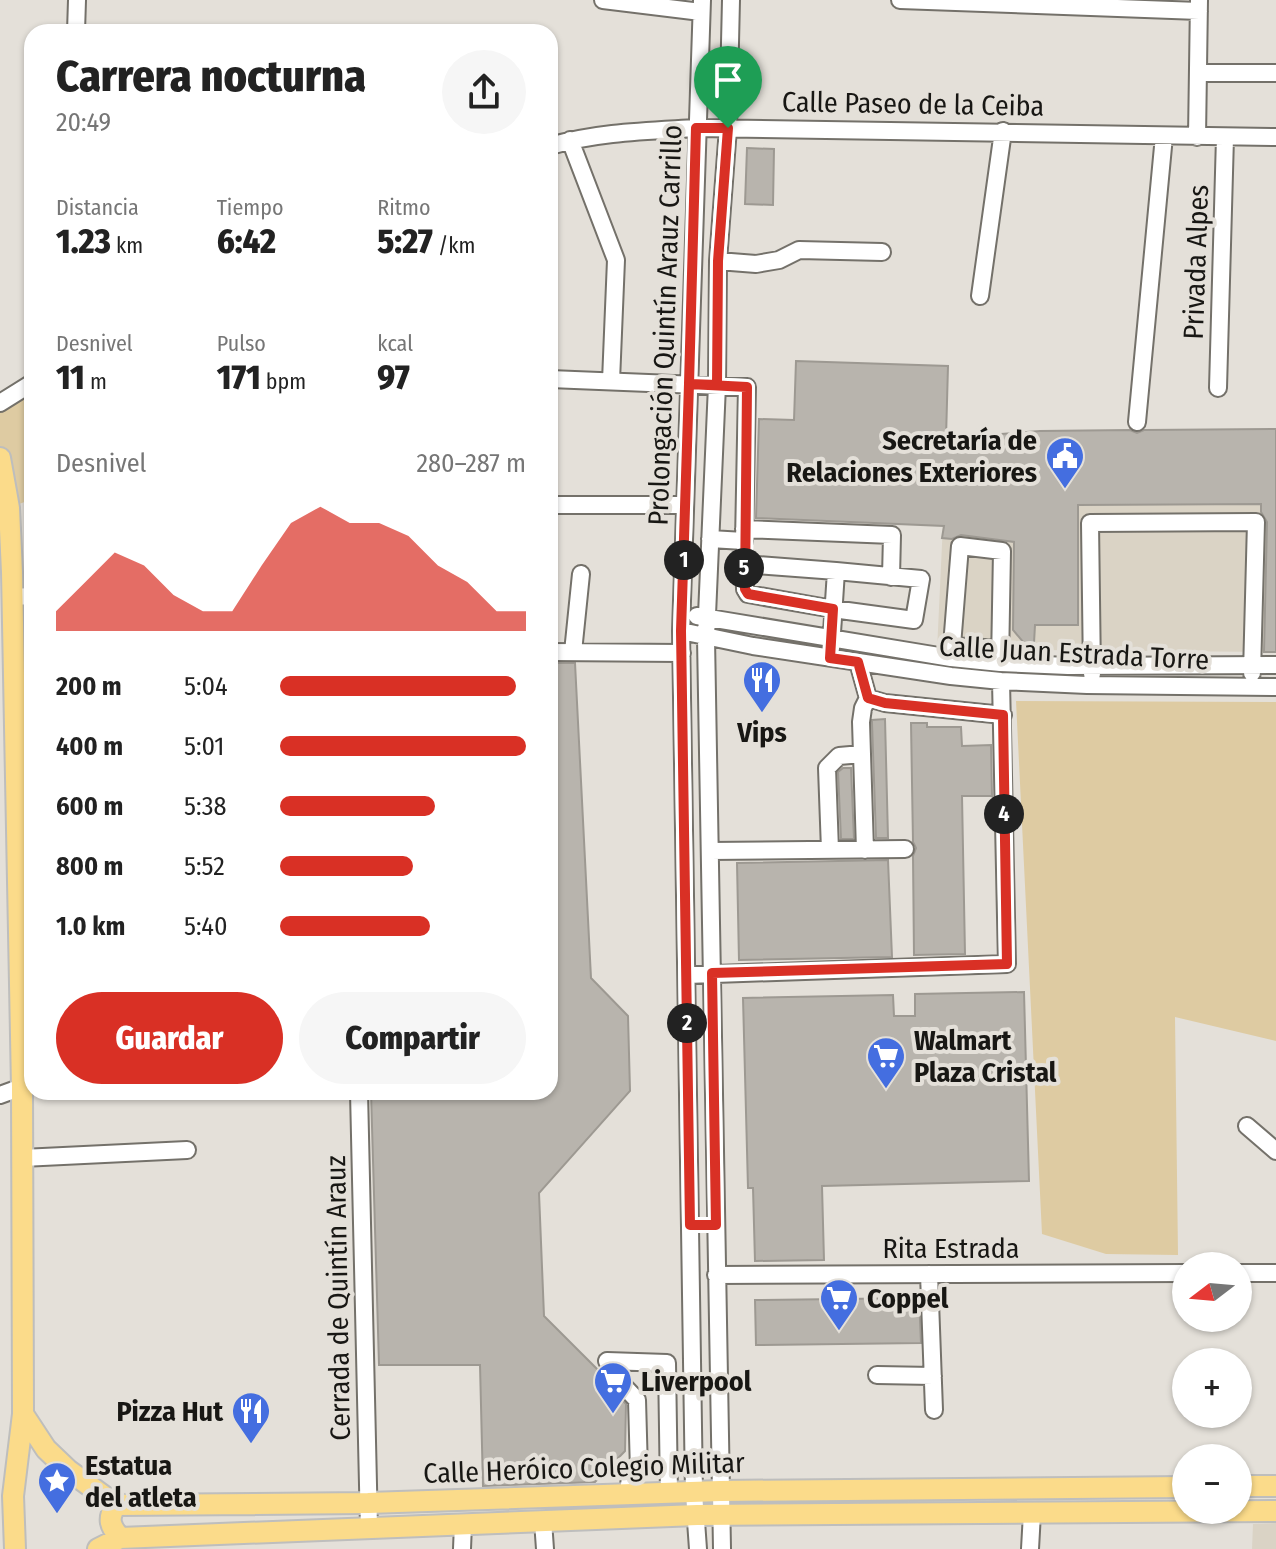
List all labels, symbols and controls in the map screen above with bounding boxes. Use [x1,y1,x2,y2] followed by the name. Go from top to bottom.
[694,46,762,128] pin
[56,50,366,103] text: Carrera nocturna
[442,50,526,134] button: share
[706,58,750,102] icon: arrive
[782,85,1044,123] street label: Calle Paseo de la Ceiba
[56,107,111,138] text: 20:49
[642,124,688,526] street label: Prolongación Quintín Arauz Carrillo
[1177,184,1215,340] street label: Privada Alpes
[56,194,139,221] text: Distancia
[217,194,283,221] text: Tiempo
[377,194,431,221] text: Ritmo
[56,221,111,262] text: 1.23
[217,221,276,262] text: 6:42
[377,221,433,262] text: 5:27
[111,232,143,259] text: km
[433,232,475,259] text: /km
[56,330,133,357] text: Desnivel
[217,330,266,357] text: Pulso
[377,330,413,357] text: kcal
[56,357,85,398] text: 11
[217,357,261,398] text: 171
[377,357,410,398] text: 97
[85,368,107,395] text: m
[261,368,306,395] text: bpm
[786,424,1037,489] place label: Secretaría de Relaciones Exteriores
[1044,435,1086,490] public building icon: Secretaría de Relaciones Exteriores
[56,448,146,479] text: Desnivel
[417,448,526,479] text: 280–287 m
[664,540,704,580] pin: 1
[679,546,689,573] text: 1
[724,548,764,588] pin: 5
[739,554,749,581] text: 5
[938,629,1210,677] street label: Calle Juan Estrada Torre
[741,659,783,714] restaurant icon: Vips
[56,671,122,702] text: 200 m
[184,671,228,702] text: 5:04
[736,716,787,749] place label: Vips
[56,731,123,762] text: 400 m
[184,731,224,762] text: 5:01
[56,791,123,822] text: 600 m
[184,791,226,822] text: 5:38
[984,794,1024,834] pin: 4
[998,800,1010,827] text: 4
[56,851,123,882] text: 800 m
[184,851,225,882] text: 5:52
[56,911,125,942] text: 1.0 km
[184,911,227,942] text: 5:40
[56,992,283,1084] button: Guardar
[299,992,526,1084] button: Compartir
[667,1003,707,1043] pin: 2
[682,1009,692,1036] text: 2
[914,1024,1057,1089] place label: Walmart Plaza Cristal
[865,1035,907,1090] supermarket icon: Walmart Plaza Cristal
[319,1155,357,1441] street label: Cerrada de Quintín Arauz
[882,1232,1020,1265] street label: Rita Estrada
[1172,1252,1252,1332] north arrow
[1172,1252,1252,1524] map controls
[818,1277,860,1332] supermarket icon: Coppel
[867,1282,949,1315] place label: Coppel
[1172,1348,1252,1428] button: +
[592,1360,634,1415] supermarket icon: Liverpool
[641,1365,752,1398] place label: Liverpool
[230,1390,272,1445] restaurant icon: Pizza Hut
[116,1395,224,1428] place label: Pizza Hut
[1172,1444,1252,1524] button: −
[423,1446,746,1490] street label: Calle Heróico Colegio Militar
[85,1449,197,1514] place label: Estatua del atleta
[36,1460,78,1515] place icon: Estatua del atleta

